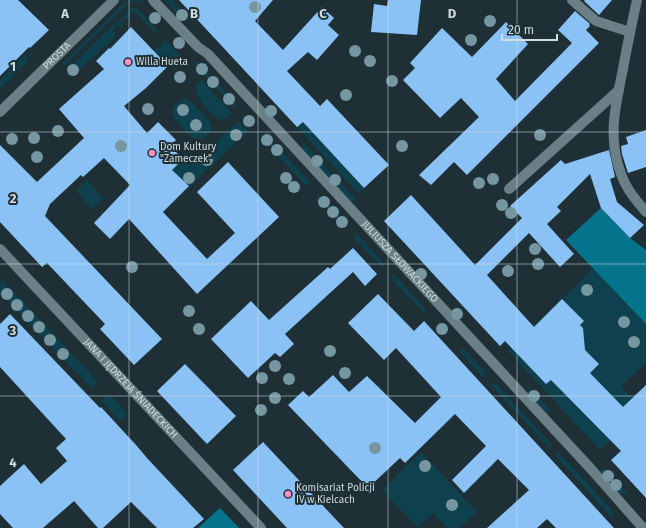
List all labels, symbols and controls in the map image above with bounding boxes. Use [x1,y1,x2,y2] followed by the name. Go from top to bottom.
[60,6,69,21] text: A
[190,6,198,21] text: B
[319,6,327,21] text: C
[448,6,457,21] text: D
[502,16,557,42] scale bar
[508,23,534,37] text: 20 m
[41,39,74,72] street label: PROSTA
[136,56,188,68] place label: Willa Hueta
[123,57,133,67] marker: Willa Hueta
[10,59,16,74] text: 1
[160,141,216,165] place label: Dom Kultury "Zameczek"
[147,148,157,158] marker: Dom Kultury "Zameczek"
[10,191,17,206] text: 2
[359,218,441,305] street label: JULIUSZA SŁOWACKIEGO
[9,323,17,338] text: 3
[81,336,180,441] street label: JANA I JĘDRZEJA ŚNIADECKICH
[9,455,17,470] text: 4
[296,482,375,506] place label: Komisariat Policji IV w Kielcach
[283,489,293,499] marker: Komisariat Policji IV w Kielcach

